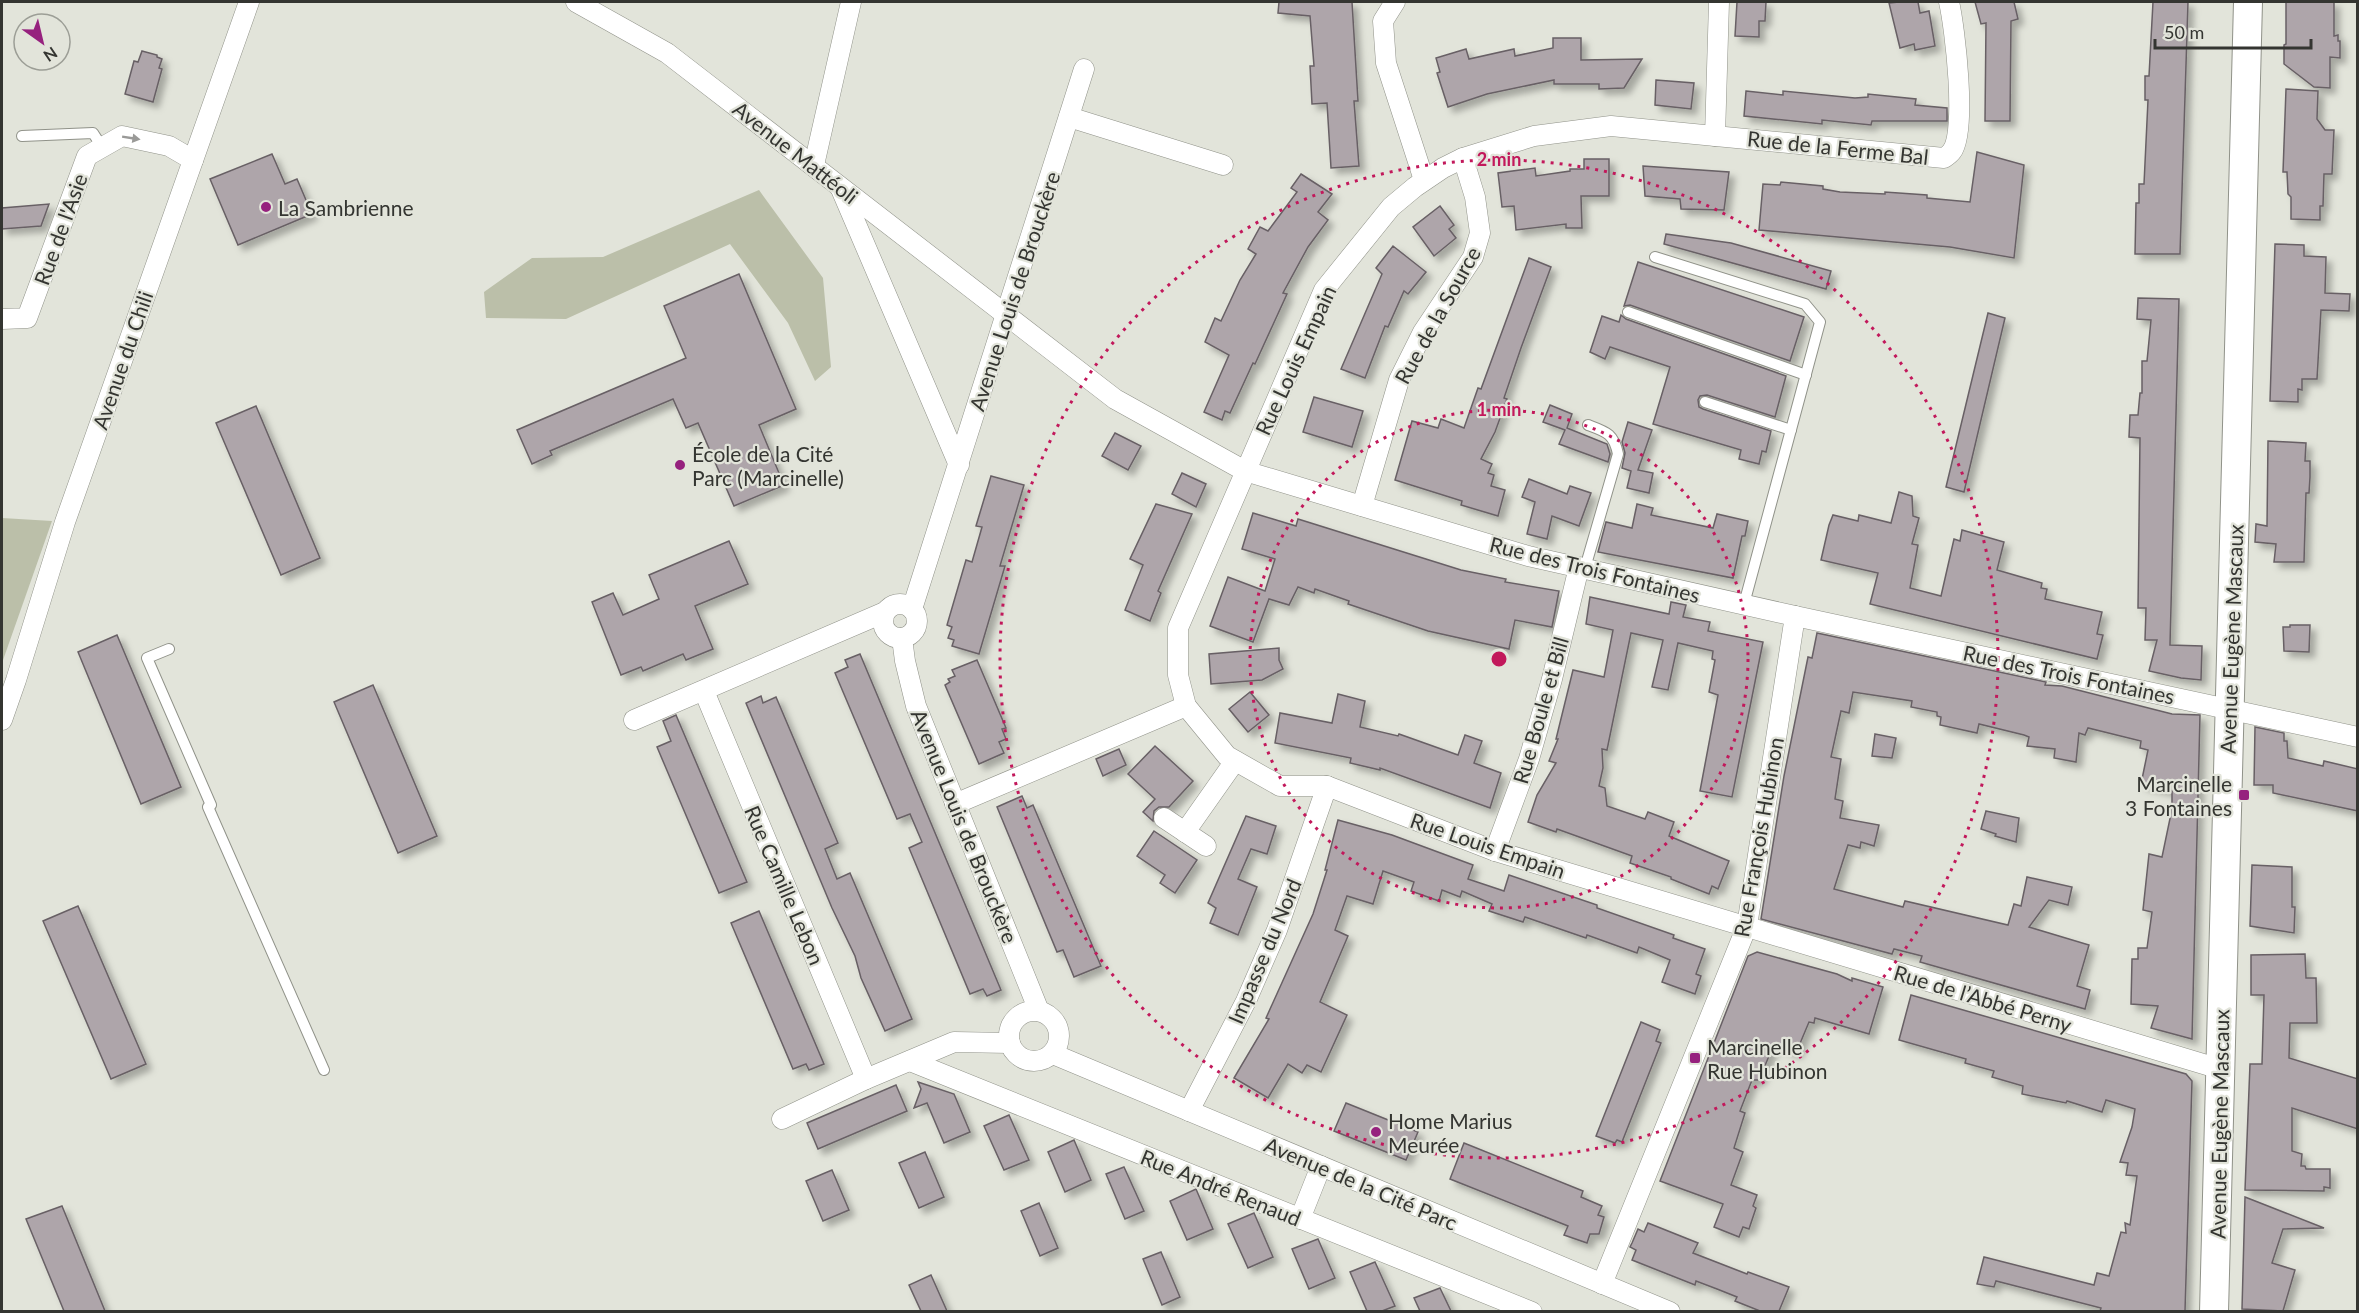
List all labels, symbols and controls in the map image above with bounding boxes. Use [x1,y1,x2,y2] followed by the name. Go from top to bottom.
[12,12,72,72] north arrow
[2155,12,2311,50] scale bar
[2164,21,2204,43] text: 50 m
[40,44,61,66] text: N
[729,95,863,209] street label: Avenue Mattéoli
[1746,125,1930,169] street label: Rue de la Ferme Bal
[122,134,141,143] one-way arrow
[1477,148,1521,170] text: 2 min
[963,168,1065,414] street label: Avenue Louis de Brouckère
[28,170,92,288] street label: Rue de l'Asie
[278,195,414,220] place label: La Sambrienne
[259,200,273,214] marker: La Sambrienne
[1389,242,1485,388] street label: Rue de la Source
[1249,281,1341,439] street label: Rue Louis Empain
[87,288,157,432] street label: Avenue du Chili
[1477,398,1521,420] text: 1 min
[692,441,844,490] place label: École de la Cité Parc (Marcinelle)
[673,458,687,472] marker: École de la Cité Parc (Marcinelle)
[2215,523,2248,754] street label: Avenue Eugène Mascaux
[1487,531,1703,607] street label: Rue des Trois Fontaines
[1507,634,1573,786] street label: Rue Boule et Bill
[1961,639,2177,709] street label: Rue des Trois Fontaines
[1489,649,1509,669] centre of rings
[907,705,1023,947] street label: Avenue Louis de Brouckère
[1728,735,1788,939] street label: Rue François Hubinon
[2125,771,2232,820] place label: Marcinelle 3 Fontaines
[2237,788,2251,802] marker: Marcinelle 3 Fontaines
[740,802,830,968] street label: Rue Camille Lebon
[1407,807,1569,883] street label: Rue Louis Empain
[1222,875,1306,1027] street label: Impasse du Nord
[1891,959,2075,1037] street label: Rue de l’Abbé Perny
[2204,1008,2234,1239] street label: Avenue Eugène Mascaux
[1707,1034,1828,1083] place label: Marcinelle Rue Hubinon
[1688,1051,1702,1065] marker: Marcinelle Rue Hubinon
[1388,1108,1512,1157] place label: Home Marius Meurée
[1369,1125,1383,1139] marker: Home Marius Meurée
[1261,1131,1461,1235] street label: Avenue de la Cité Parc
[1137,1143,1305,1231] street label: Rue André Renaud

